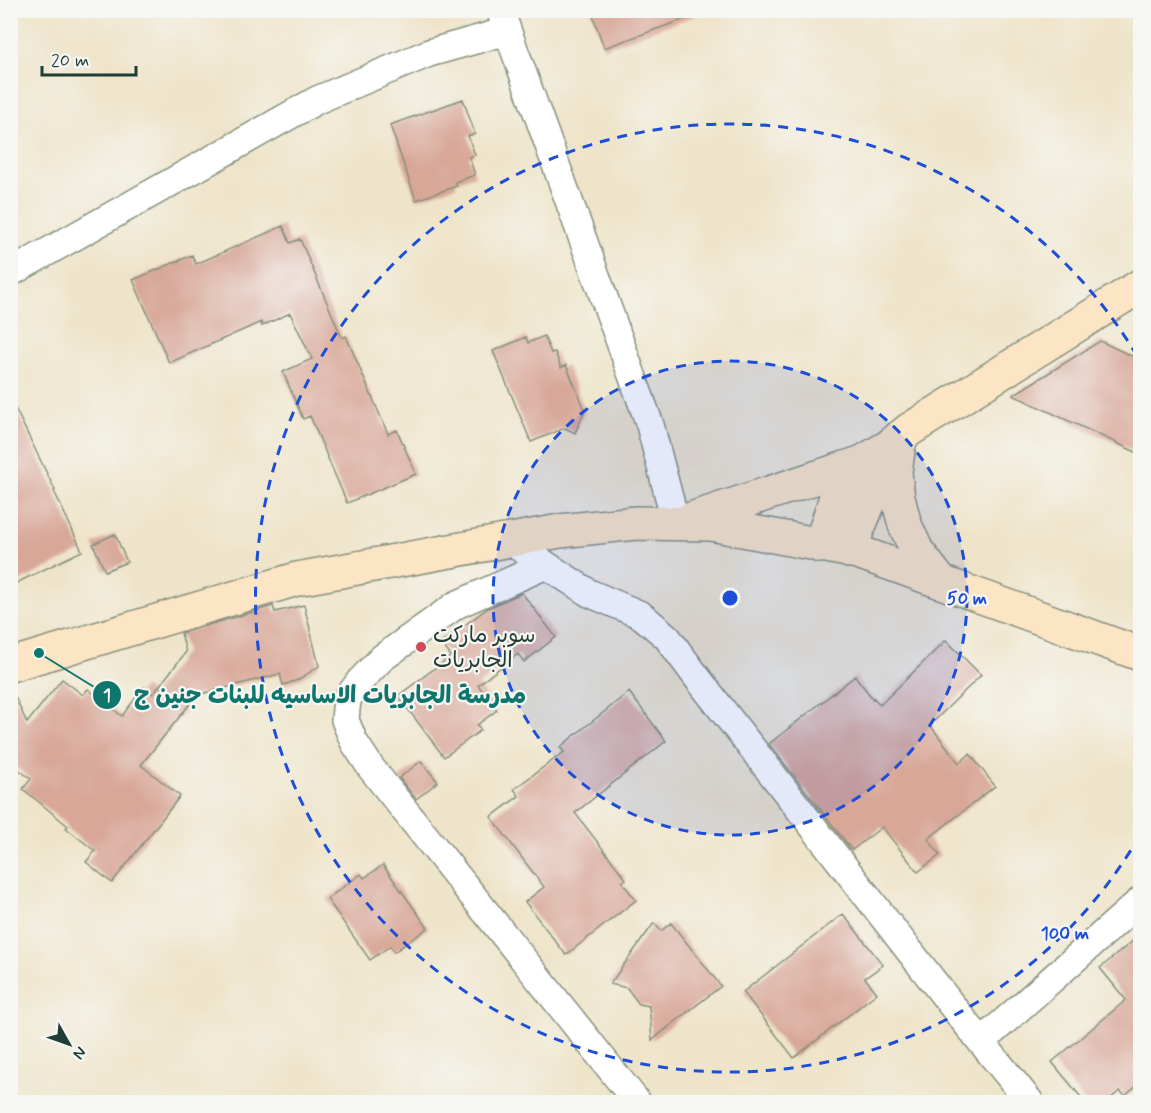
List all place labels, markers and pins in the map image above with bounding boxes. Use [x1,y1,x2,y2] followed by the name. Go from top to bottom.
[720,588,740,608] centre of rings
[433,622,536,675] place label: سوبر ماركت الجابريات
[414,640,428,654] marker: سوبر ماركت الجابريات
[92,674,538,716] callout: مدرسة الجابريات الاساسيه للبنات جنين ج

